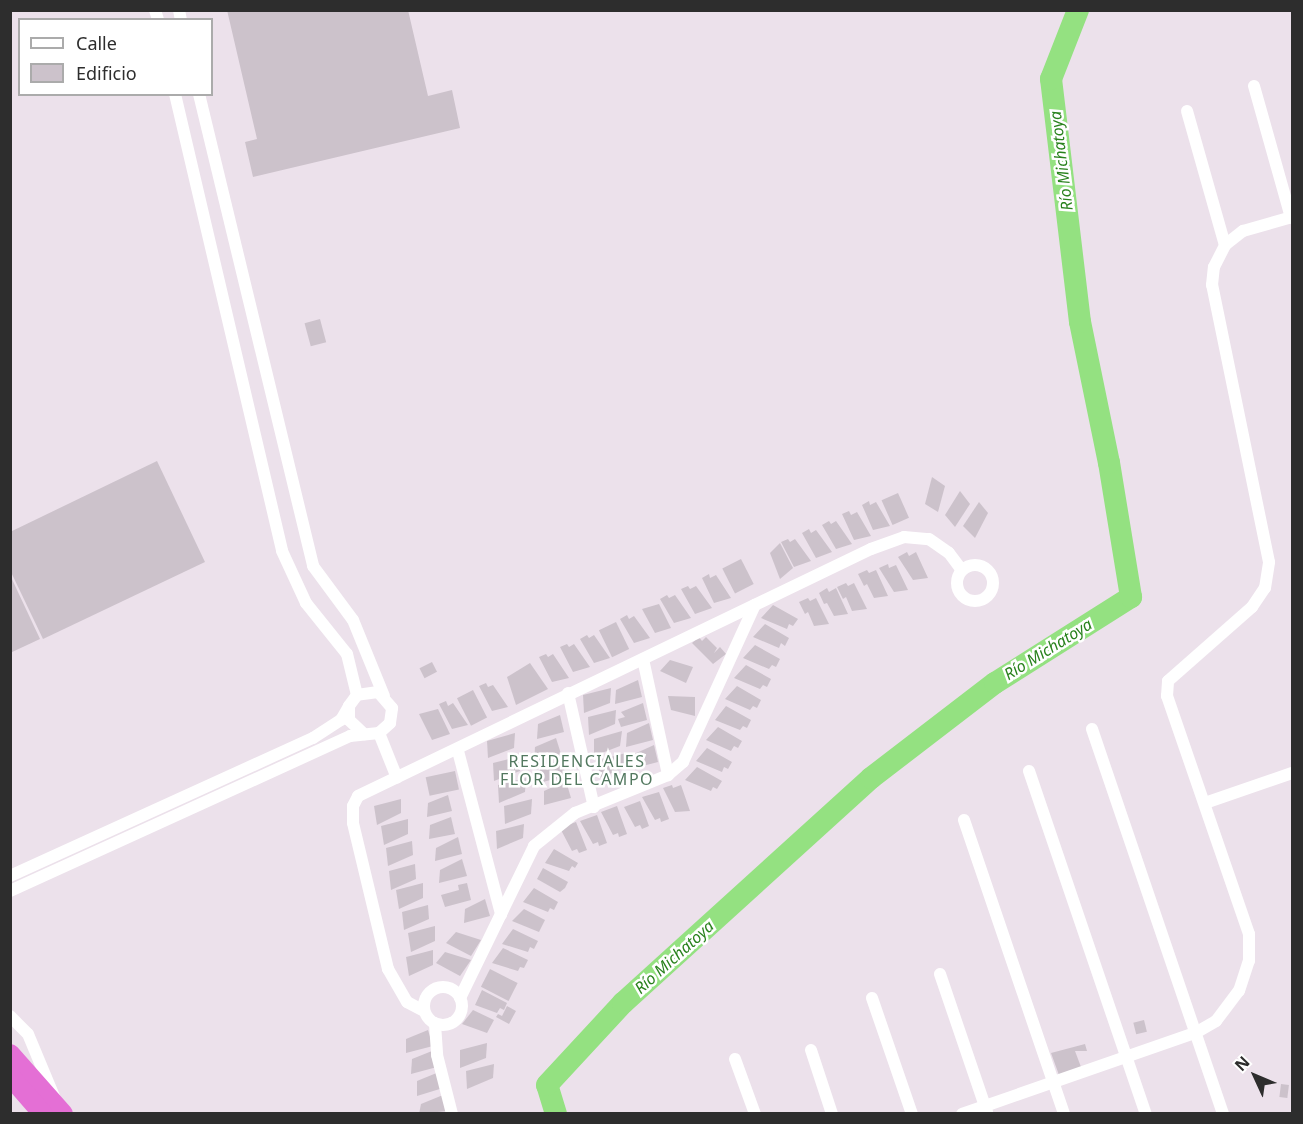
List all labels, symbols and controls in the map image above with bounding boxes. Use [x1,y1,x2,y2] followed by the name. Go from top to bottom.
[18,18,213,96] legend
[76,31,117,55] text: Calle
[76,61,137,85] text: Edificio
[1045,110,1077,212] water label: Río Michatoya
[1000,614,1096,684] water label: Río Michatoya
[500,751,654,789] district label: RESIDENCIALES FLOR DEL CAMPO
[630,916,718,998] water label: Río Michatoya
[1225,1046,1285,1106] north arrow
[1230,1051,1254,1076] text: N

